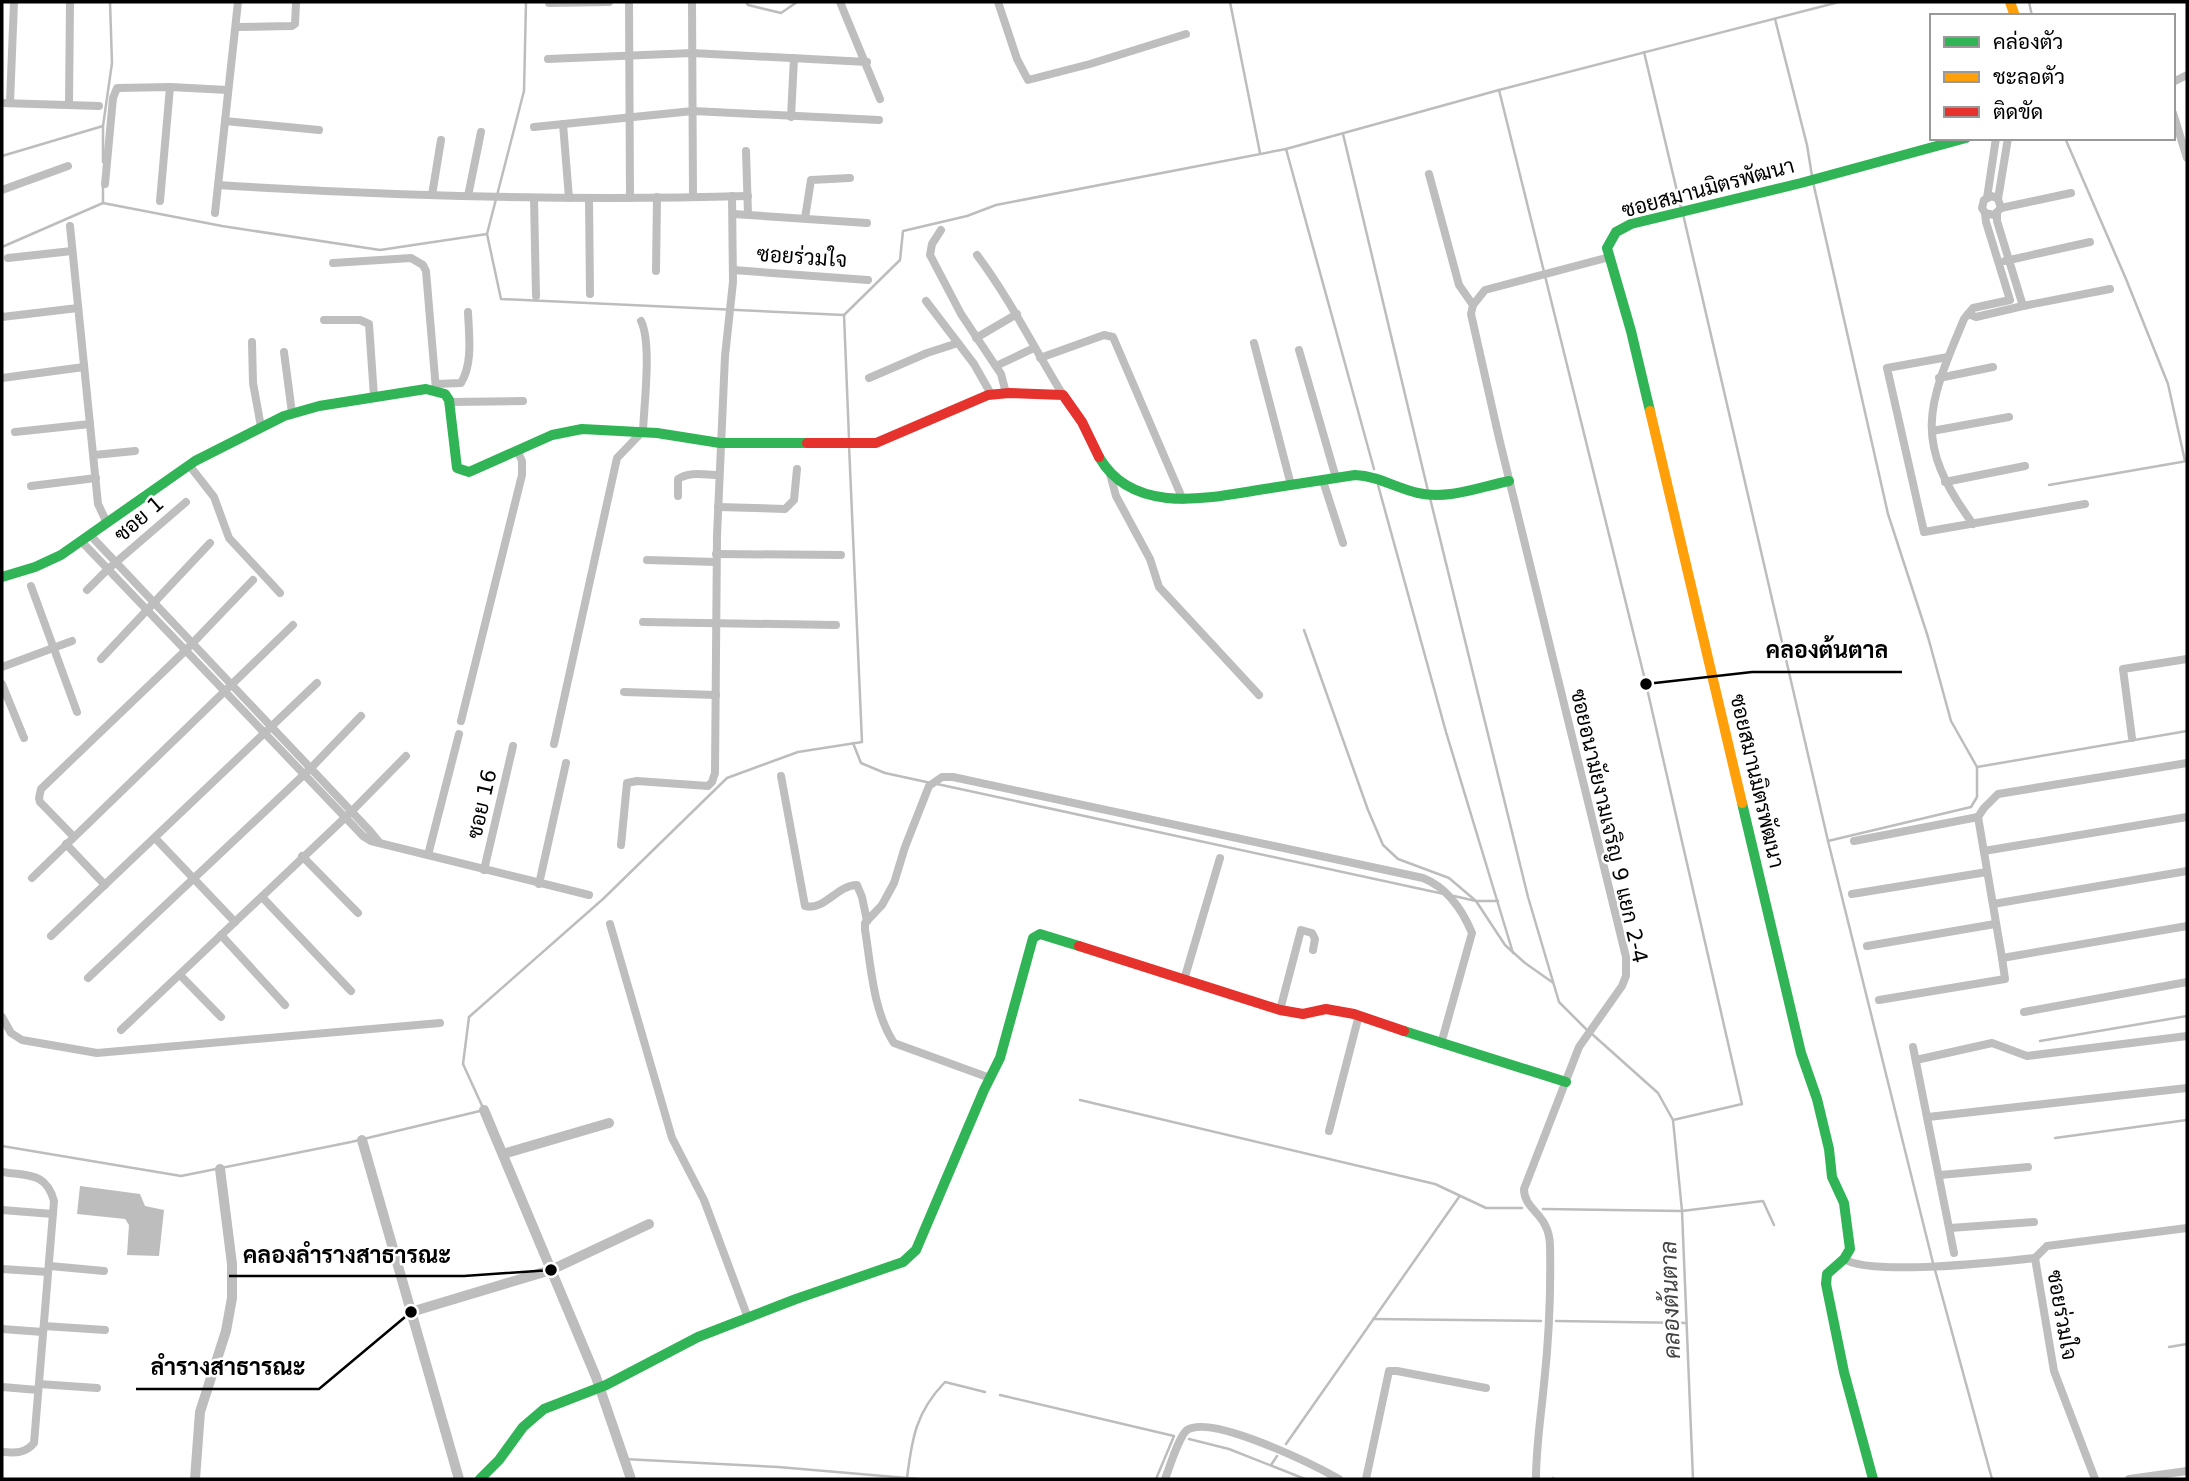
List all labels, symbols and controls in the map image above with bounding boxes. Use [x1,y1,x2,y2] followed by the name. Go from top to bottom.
[1930,14,2175,140] legend
[1993,30,2063,54] text: คล่องตัว
[1993,65,2065,89] text: ชะลอตัว
[1993,100,2043,124] text: ติดขัด
[1619,153,1797,223] street label: ซอยสมานมิตรพัฒนา
[756,241,848,272] street label: ซอยร่วมใจ
[110,491,168,547] street label: ซอย 1
[1752,628,1902,672] callout: คลองต้นตาล
[1766,634,1888,663] text: คลองต้นตาล
[1566,687,1652,965] street label: ซอยอนามัยงามเจริญ 9 แยก 2-4
[1725,692,1789,870] street label: ซอยสมานมิตรพัฒนา
[462,767,502,841] street label: ซอย 16
[229,1232,464,1276] callout: คลองลำรางสาธารณะ
[1654,1240,1685,1360] water label: คลองต้นตาล
[243,1241,451,1268] text: คลองลำรางสาธารณะ
[2042,1268,2083,1362] street label: ซอยร่วมใจ
[136,1345,319,1389] callout: ลำรางสาธารณะ
[151,1353,305,1380] text: ลำรางสาธารณะ

